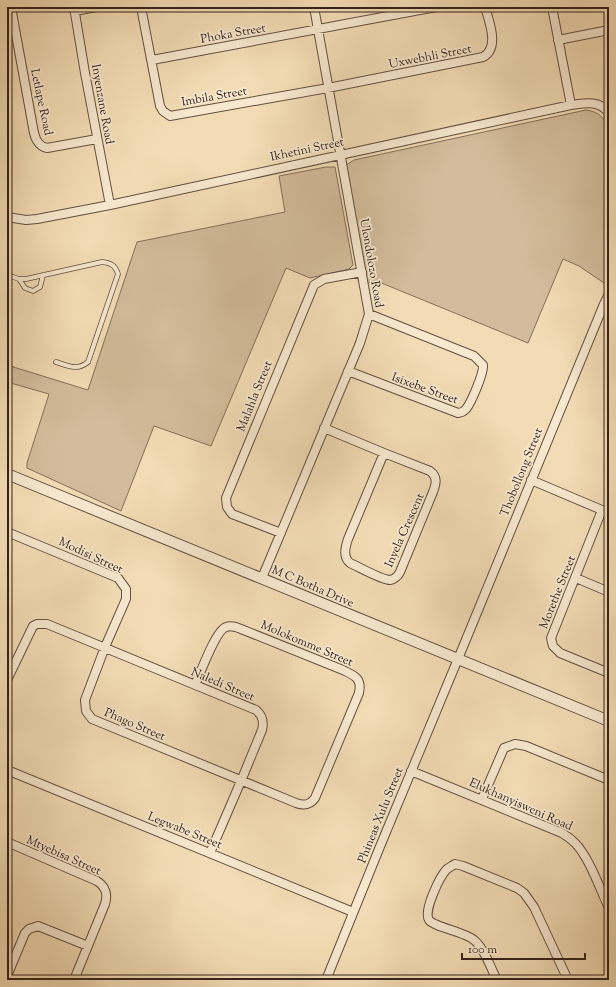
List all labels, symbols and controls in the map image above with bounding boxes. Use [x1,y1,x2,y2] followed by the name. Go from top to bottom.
[199,19,267,49] street label: Phoka Street
[387,40,473,74] street label: Uxwebhli Street
[86,63,118,146] street label: Inyenzane Road
[25,67,57,137] street label: Letlape Road
[180,82,248,112] street label: Imbila Street
[269,133,346,167] street label: Ikhetini Street
[354,217,388,309] street label: Ulondolozo Road
[233,358,277,434] street label: Malahla Street
[389,369,460,409] street label: Isixebe Street
[496,425,548,520] street label: Thobollong Street
[380,490,429,571] street label: Inyela Crescent
[55,533,126,579] street label: Modisi Street
[535,553,581,632] street label: Morethe Street
[269,561,357,613] street label: M C Botha Drive
[258,616,356,672] street label: Molokomme Street
[188,663,257,706] street label: Naledi Street
[101,704,168,746] street label: Phago Street
[354,765,408,866] street label: Phineas Xulu Street
[466,774,575,836] street label: Elukhanyisweni Road
[145,808,225,854] street label: Legwabe Street
[23,831,104,880] street label: Mtyebisa Street
[462,935,585,961] scale bar
[468,941,497,959] text: 100 m

